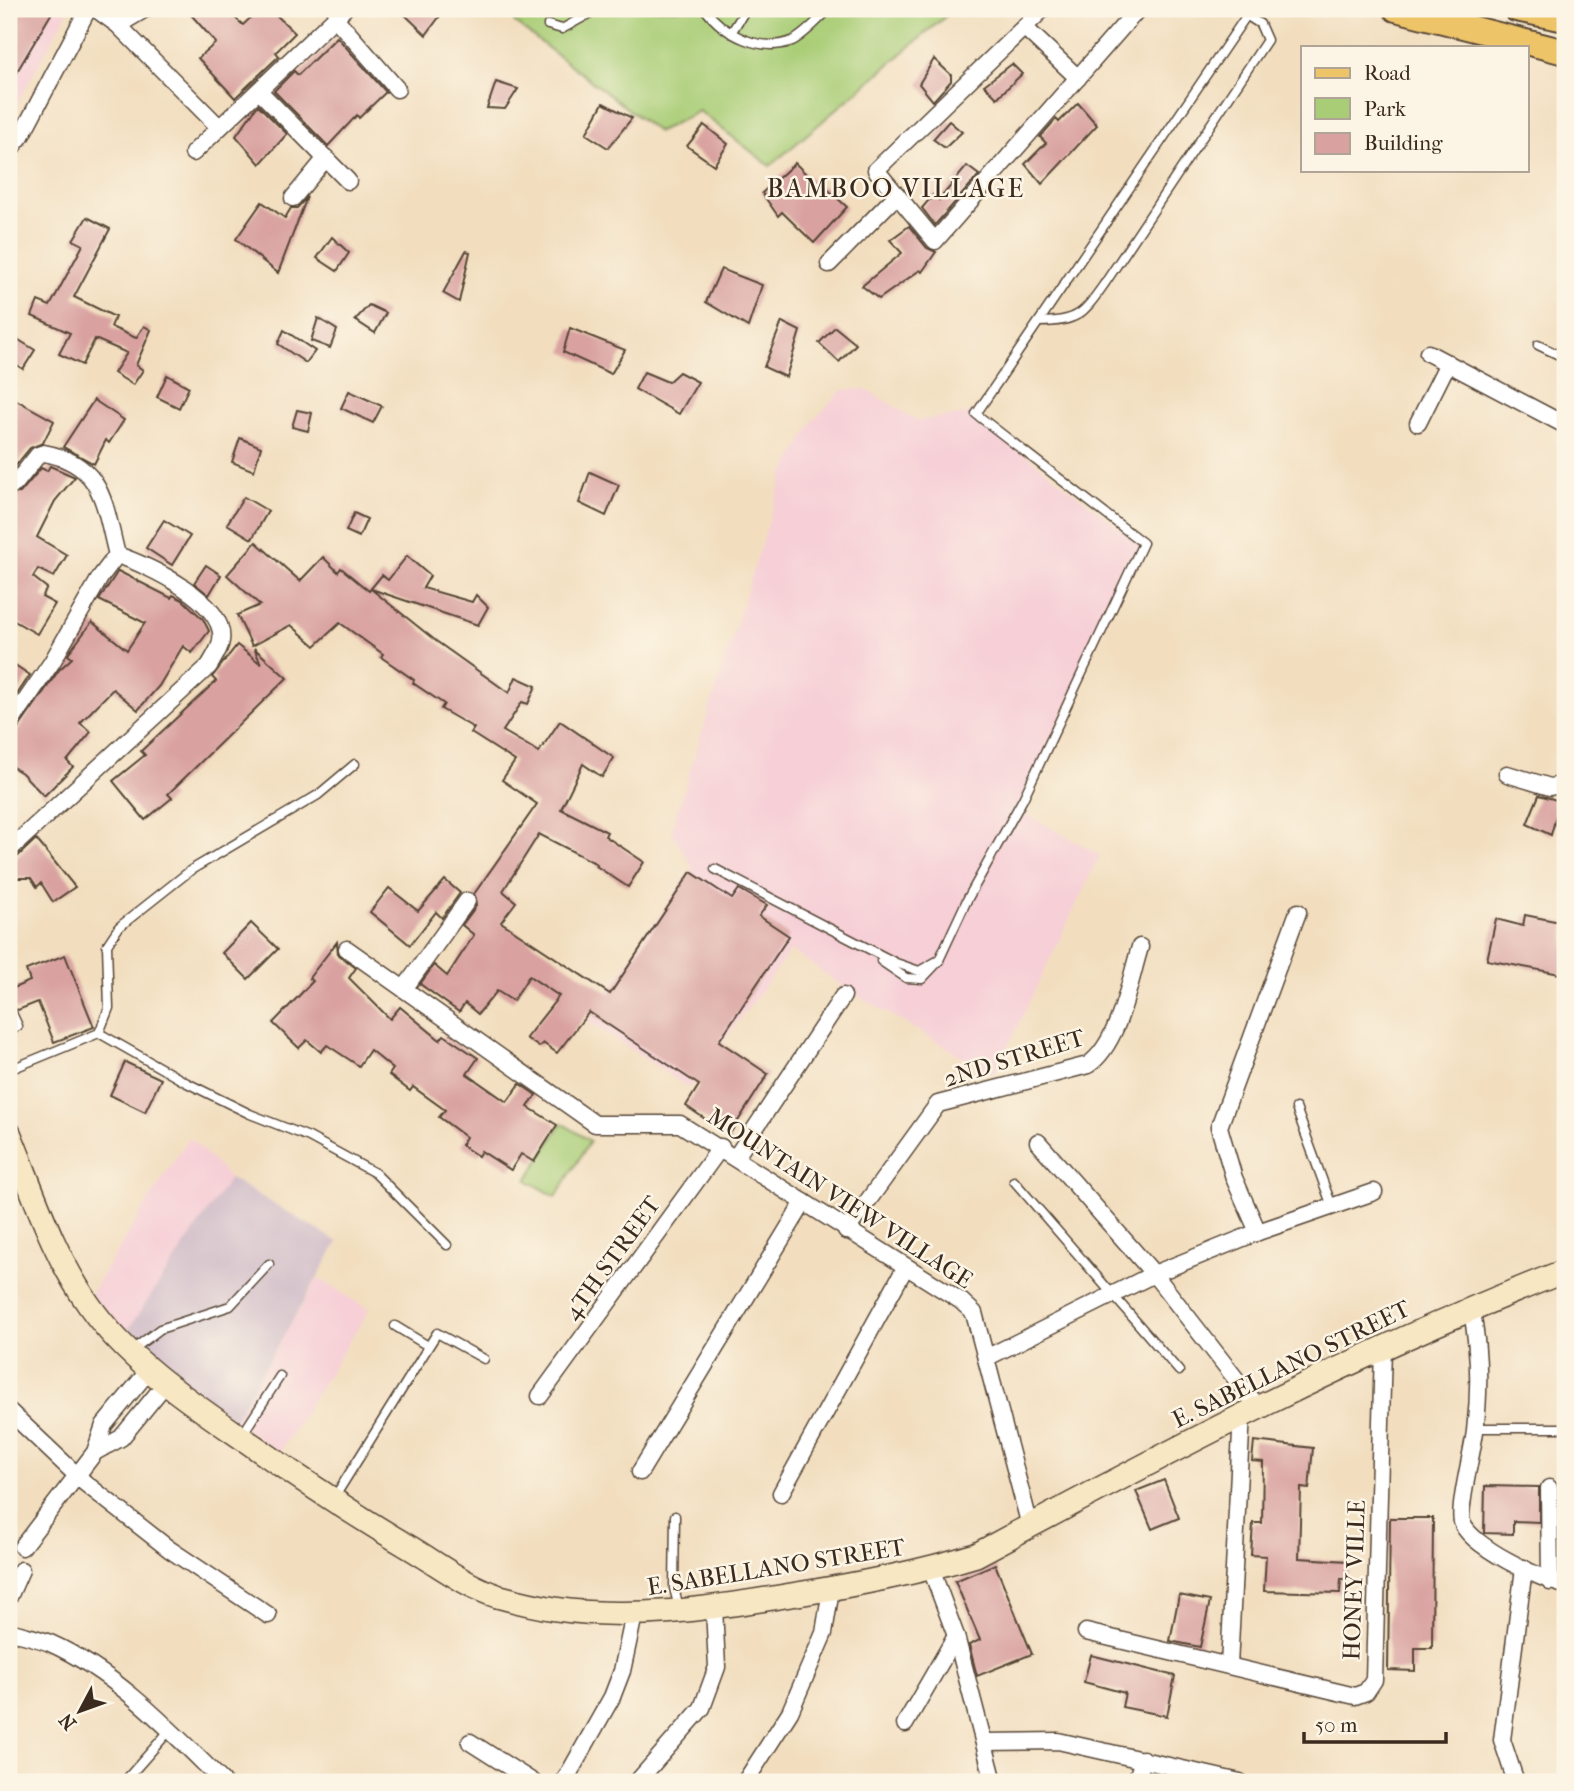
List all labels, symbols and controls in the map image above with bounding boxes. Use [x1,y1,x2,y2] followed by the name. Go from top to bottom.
[1301,46,1528,172] legend
[1364,61,1411,85] text: Road
[1364,97,1406,121] text: Park
[1364,131,1443,155] text: Building
[767,173,1025,204] district label: BAMBOO VILLAGE
[940,1023,1088,1093] street label: 2ND STREET
[702,1102,978,1294] street label: MOUNTAIN VIEW VILLAGE
[558,1190,667,1325] street label: 4TH STREET
[1168,1294,1415,1434] street label: E. SABELLANO STREET
[1337,1499,1371,1661] street label: HONEY VILLE
[645,1533,908,1601] street label: E. SABELLANO STREET
[46,1676,116,1746] north arrow
[1304,1700,1446,1744] scale bar
[55,1708,81,1734] text: N
[1315,1713,1358,1737] text: 50 m

